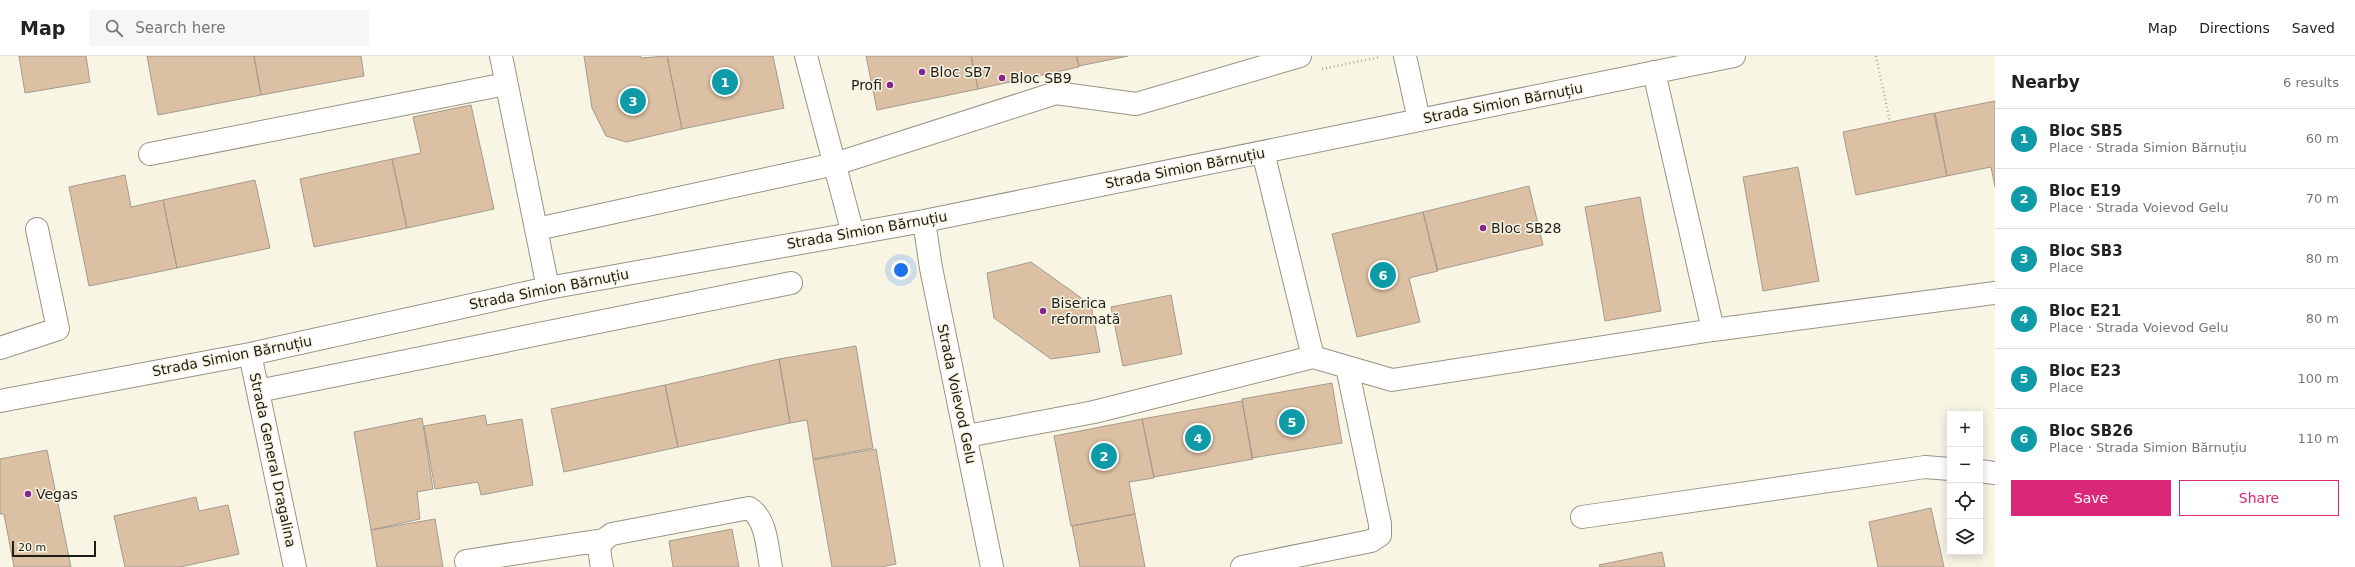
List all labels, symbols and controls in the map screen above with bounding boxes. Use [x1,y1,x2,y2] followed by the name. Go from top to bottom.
[89,10,369,46] search box
[20,17,65,39] text: Map
[103,17,125,39] icon: search
[135,19,225,37] text: Search here
[2148,20,2177,36] text: Map
[2199,20,2270,36] text: Directions
[2292,20,2335,36] text: Saved
[930,64,992,80] place label: Bloc SB7
[712,67,738,97] pin: 1
[917,67,927,77] marker: Bloc SB7
[1010,70,1072,86] place label: Bloc SB9
[2011,72,2080,92] text: Nearby
[997,73,1007,83] marker: Bloc SB9
[2283,75,2339,90] text: 6 results
[851,77,882,93] place label: Profi
[885,80,895,90] marker: Profi
[1422,80,1584,127] street label: Strada Simion Bărnuțiu
[620,86,646,116] pin: 3
[2049,122,2123,140] text: Bloc SB5
[2019,131,2029,146] text: 1
[2306,131,2339,146] text: 60 m
[2049,140,2247,155] text: Place · Strada Simion Bărnuțiu
[1104,145,1266,192] street label: Strada Simion Bărnuțiu
[2049,182,2121,200] text: Bloc E19
[2019,191,2029,206] text: 2
[2306,191,2339,206] text: 70 m
[2049,200,2228,215] text: Place · Strada Voievod Gelu
[786,208,949,253] street label: Strada Simion Bărnuțiu
[1491,220,1562,236] place label: Bloc SB28
[1478,223,1488,233] marker: Bloc SB28
[2049,242,2123,260] text: Bloc SB3
[2019,251,2029,266] text: 3
[2306,251,2339,266] text: 80 m
[891,260,911,280] your location
[1370,260,1396,290] pin: 6
[2049,260,2084,275] text: Place
[468,266,630,313] street label: Strada Simion Bărnuțiu
[1051,295,1120,327] place label: Biserica reformată
[2049,302,2121,320] text: Bloc E21
[1038,306,1048,316] marker: Biserica reformată
[2019,311,2029,326] text: 4
[2306,311,2339,326] text: 80 m
[2049,320,2228,335] text: Place · Strada Voievod Gelu
[934,323,980,465] street label: Strada Voievod Gelu
[151,333,313,380] street label: Strada Simion Bărnuțiu
[2049,362,2121,380] text: Bloc E23
[247,371,299,549] street label: Strada General Dragalina
[2019,371,2029,386] text: 5
[2297,371,2339,386] text: 100 m
[2049,380,2084,395] text: Place
[1279,407,1305,437] pin: 5
[1947,411,1983,555] map controls
[1947,411,1983,447] button: +
[2049,422,2133,440] text: Bloc SB26
[1185,423,1211,453] pin: 4
[2019,431,2029,446] text: 6
[2297,431,2339,446] text: 110 m
[2049,440,2247,455] text: Place · Strada Simion Bărnuțiu
[1091,441,1117,471] pin: 2
[1947,447,1983,483] button: −
[2011,480,2171,516] button: Save
[2179,480,2339,516] button: Share
[1947,483,1983,519] button: locate
[36,486,78,502] place label: Vegas
[23,489,33,499] marker: Vegas
[1947,519,1983,555] button: layers
[12,539,96,558] scale bar
[18,541,46,554] text: 20 m

